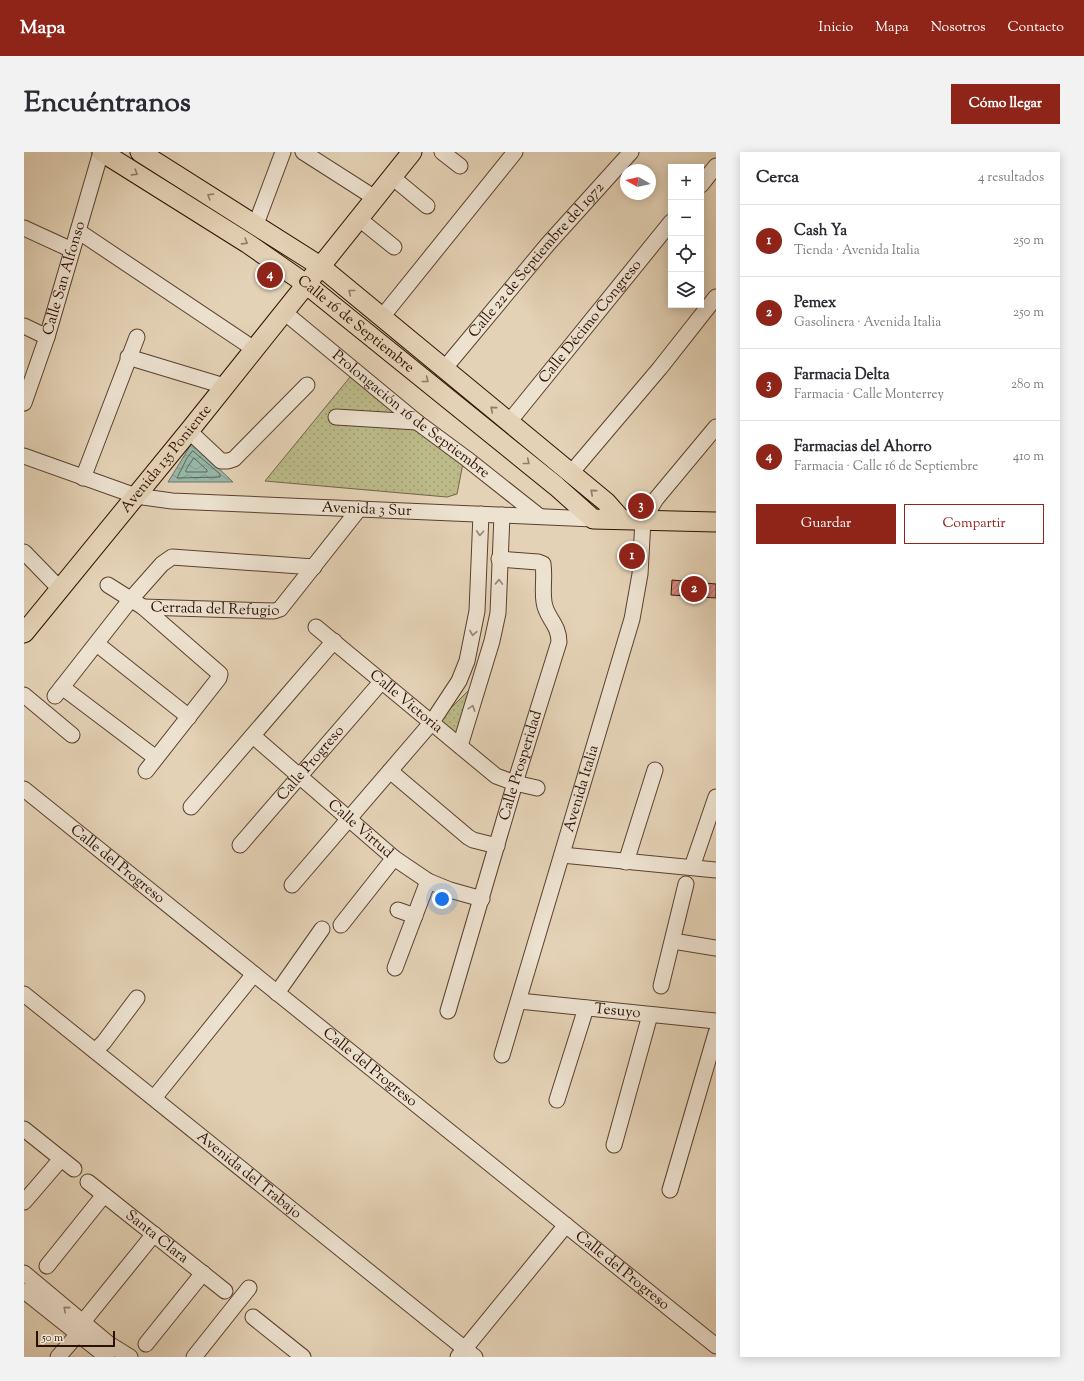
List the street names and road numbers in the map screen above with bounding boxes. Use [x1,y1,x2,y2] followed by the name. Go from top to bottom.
[464,178,609,342] street label: Calle 22 de Septiembre del 1972
[38,219,91,338] street label: Calle San Alfonso
[534,255,647,388] street label: Calle Décimo Congreso
[293,270,419,378] street label: Calle 16 de Septiembre
[327,345,494,484] street label: Prolongación 16 de Septiembre
[116,400,217,517] street label: Avenida 135 Poniente
[321,497,412,522] street label: Avenida 3 Sur
[150,597,282,622] street label: Cerrada del Refugio
[365,665,447,738] street label: Calle Victoria
[494,707,548,823] street label: Calle Prosperidad
[272,721,349,806] street label: Calle Progreso
[559,742,604,835] street label: Avenida Italia
[323,795,398,864] street label: Calle Virtud
[66,820,169,909] street label: Calle del Progreso
[593,998,642,1024] street label: Tesuyo
[318,1023,422,1112] street label: Calle del Progreso
[192,1127,306,1224] street label: Avenida del Trabajo
[121,1205,193,1269] street label: Santa Clara
[570,1226,674,1315] street label: Calle del Progreso

